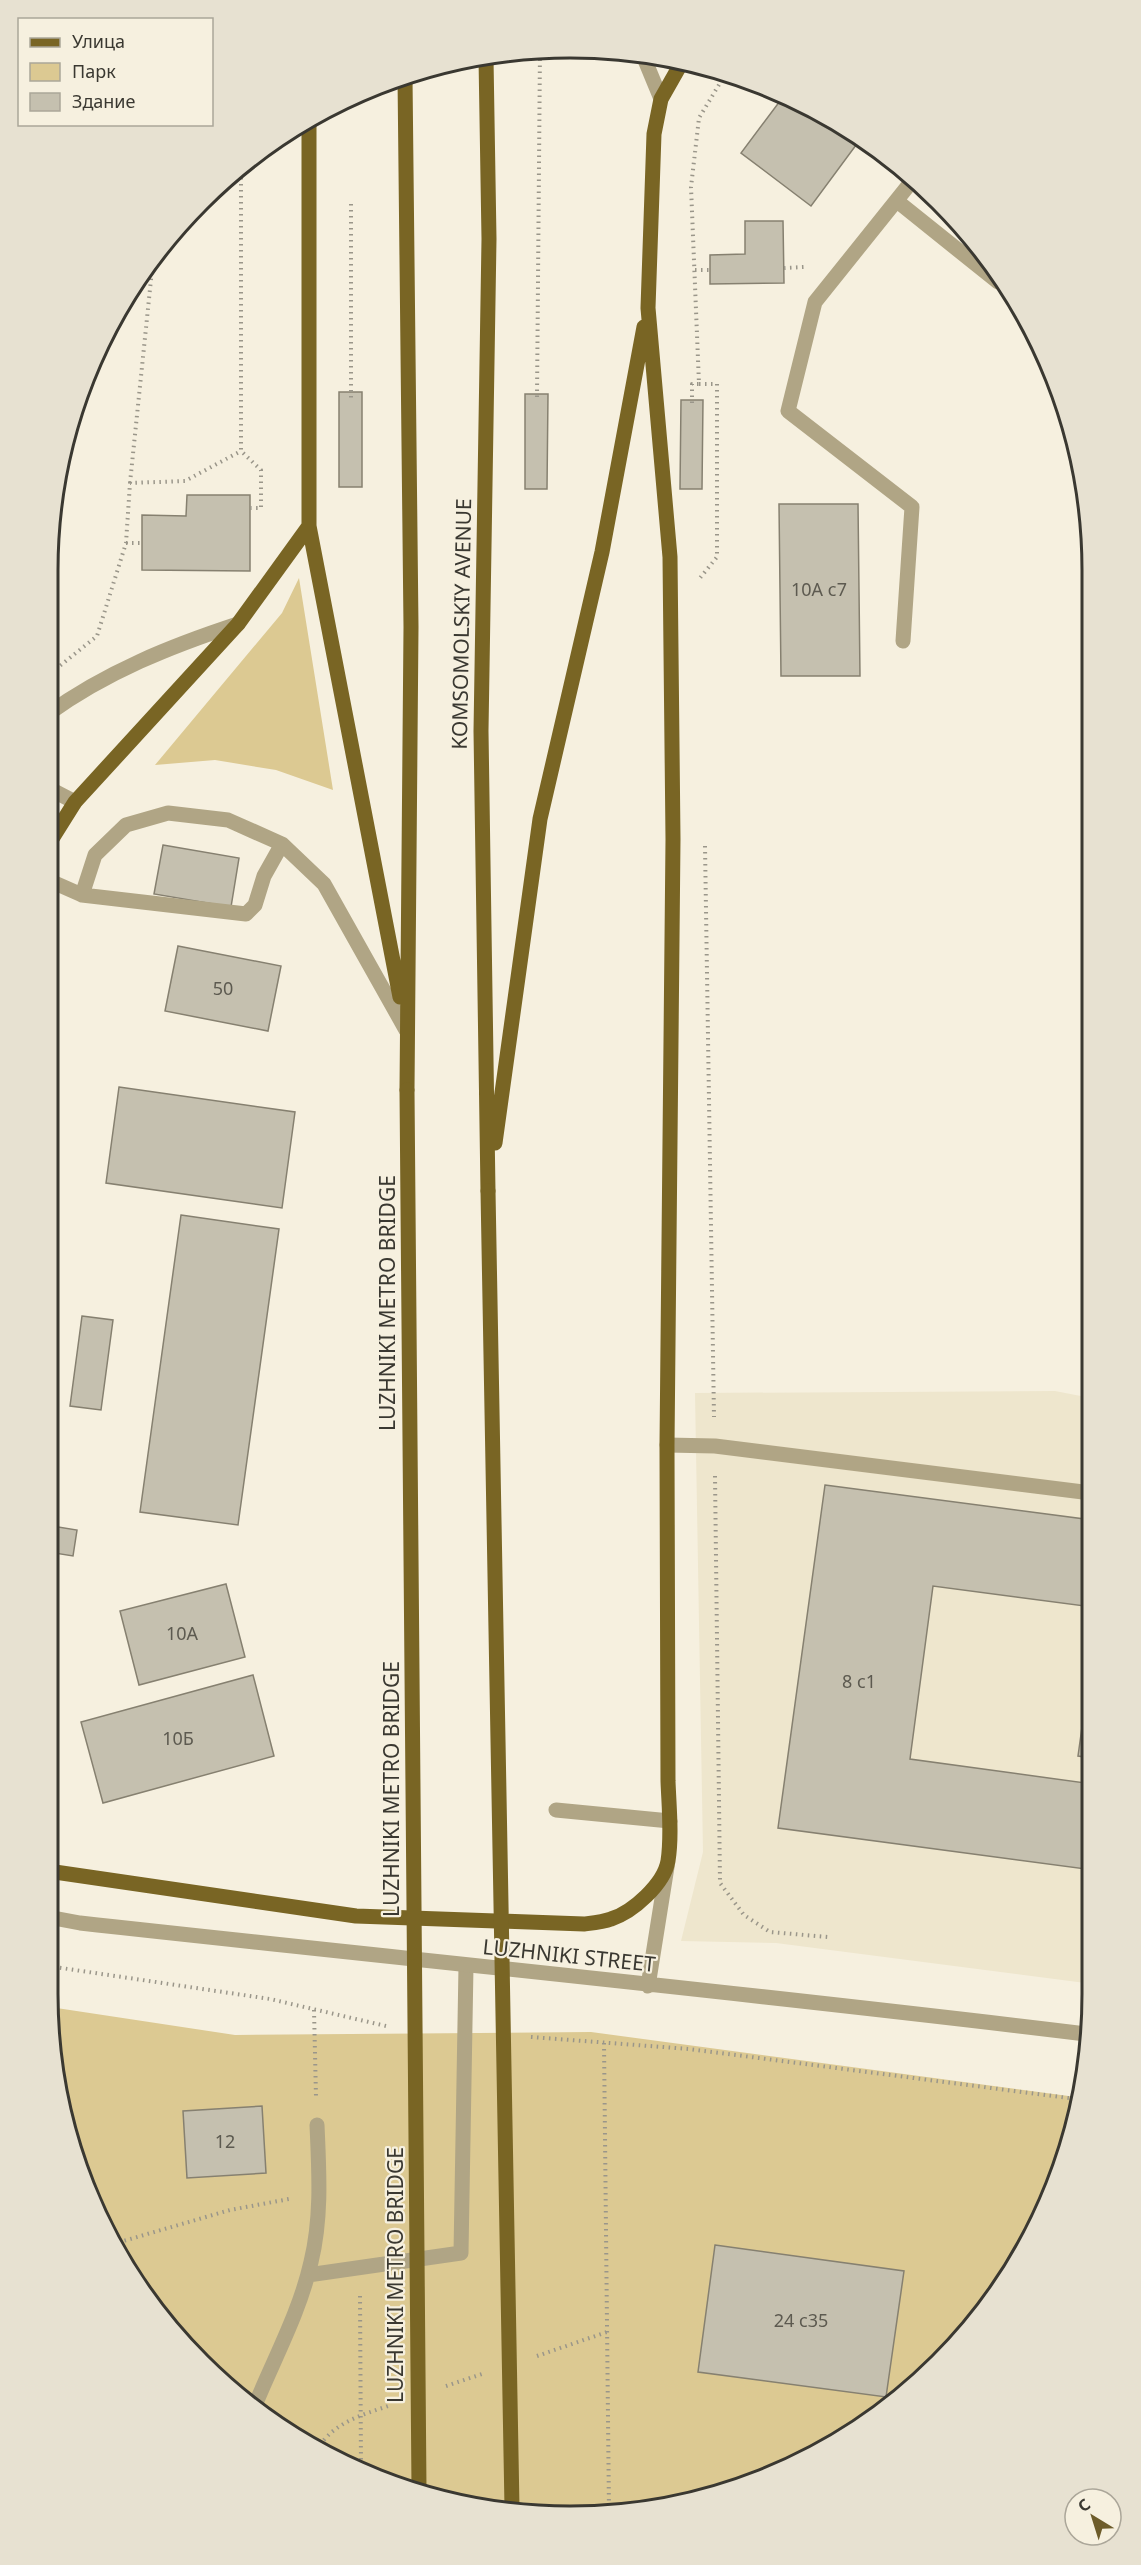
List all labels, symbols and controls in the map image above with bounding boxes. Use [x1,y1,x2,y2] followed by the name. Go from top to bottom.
[18,18,213,126] legend
[72,29,125,53] text: Улица
[72,59,116,83] text: Парк
[72,89,136,113] text: Здание
[445,498,477,750] street label: KOMSOMOLSKIY AVENUE
[791,577,847,601] house number: 10А с7
[213,976,233,1000] house number: 50
[373,1175,401,1431] street label: LUZHNIKI METRO BRIDGE
[166,1621,199,1645] house number: 10А
[377,1661,405,1917] street label: LUZHNIKI METRO BRIDGE
[842,1669,876,1693] house number: 8 с1
[162,1726,194,1750] house number: 10Б
[481,1932,657,1978] street label: LUZHNIKI STREET
[215,2129,235,2153] house number: 12
[381,2147,409,2403] street label: LUZHNIKI METRO BRIDGE
[774,2308,828,2332] house number: 24 с35
[1063,2487,1123,2547] north arrow
[1073,2493,1095,2517] text: С

